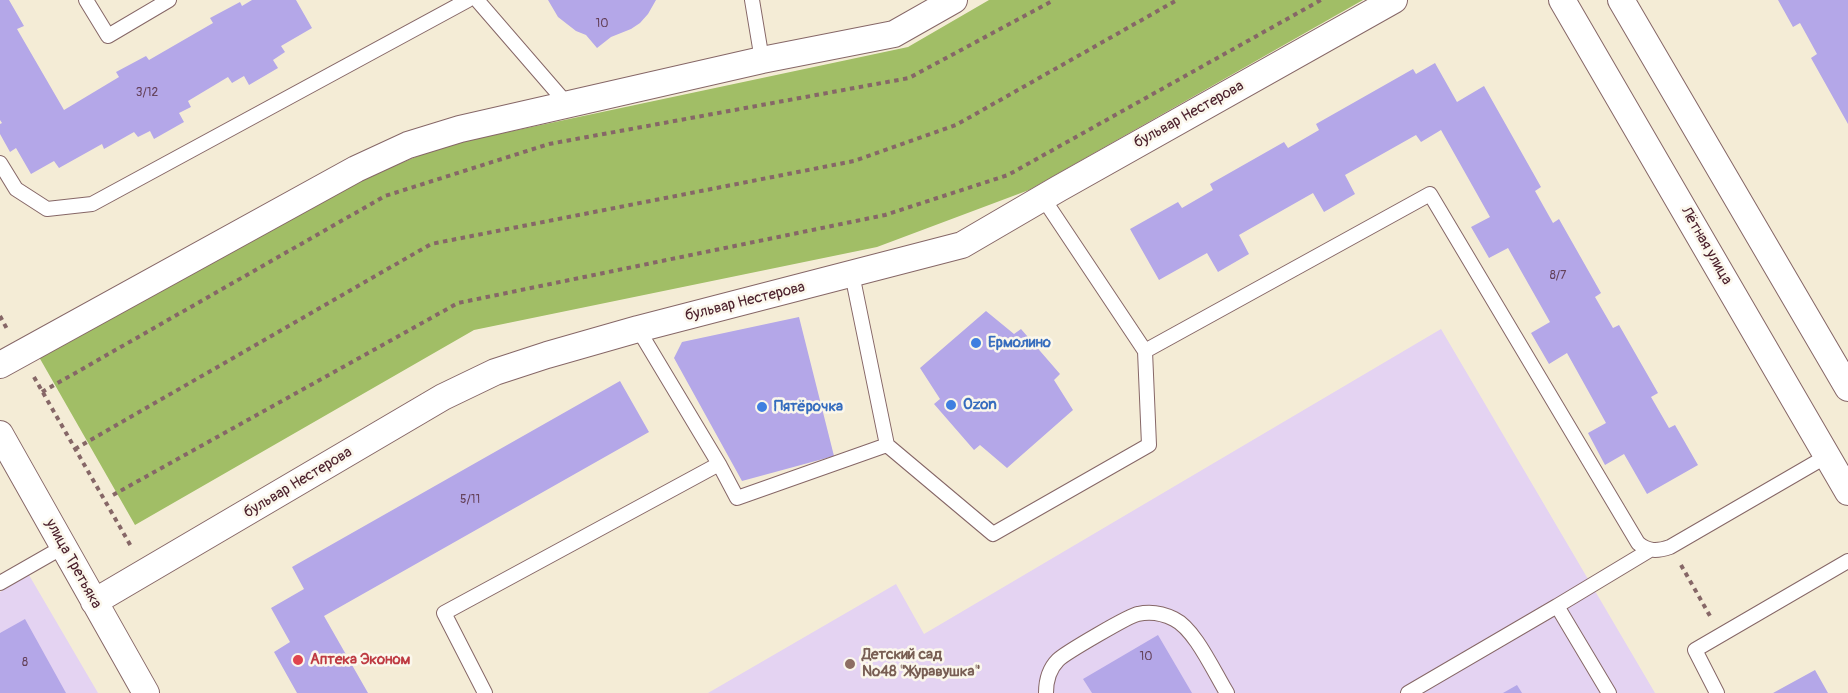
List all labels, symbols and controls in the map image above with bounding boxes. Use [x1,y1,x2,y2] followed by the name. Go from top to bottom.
[596,17,608,31] house number: 10
[1131,77,1247,153] street label: бульвар Нестерова
[136,86,158,100] house number: 3/12
[1677,204,1735,288] street label: Лётная улица
[1550,269,1566,283] house number: 8/7
[683,278,807,326] street label: бульвар Нестерова
[988,334,1051,352] place label: Ермолино
[969,336,983,350] marker: Ермолино
[963,396,997,414] place label: Ozon
[774,398,843,416] place label: Пятёрочка
[944,398,958,412] marker: Ozon
[755,400,769,414] marker: Пятёрочка
[241,444,355,522] street label: бульвар Нестерова
[460,493,480,507] house number: 5/11
[41,516,105,612] street label: улица Третьяка
[862,646,980,681] place label: Детский сад №48 "Журавушка"
[1140,650,1152,664] house number: 10
[310,651,410,669] place label: Аптека Эконом
[291,653,305,667] marker: Аптека Эконом
[22,656,28,670] house number: 8
[843,657,857,671] marker: Детский сад №48 "Журавушка"

